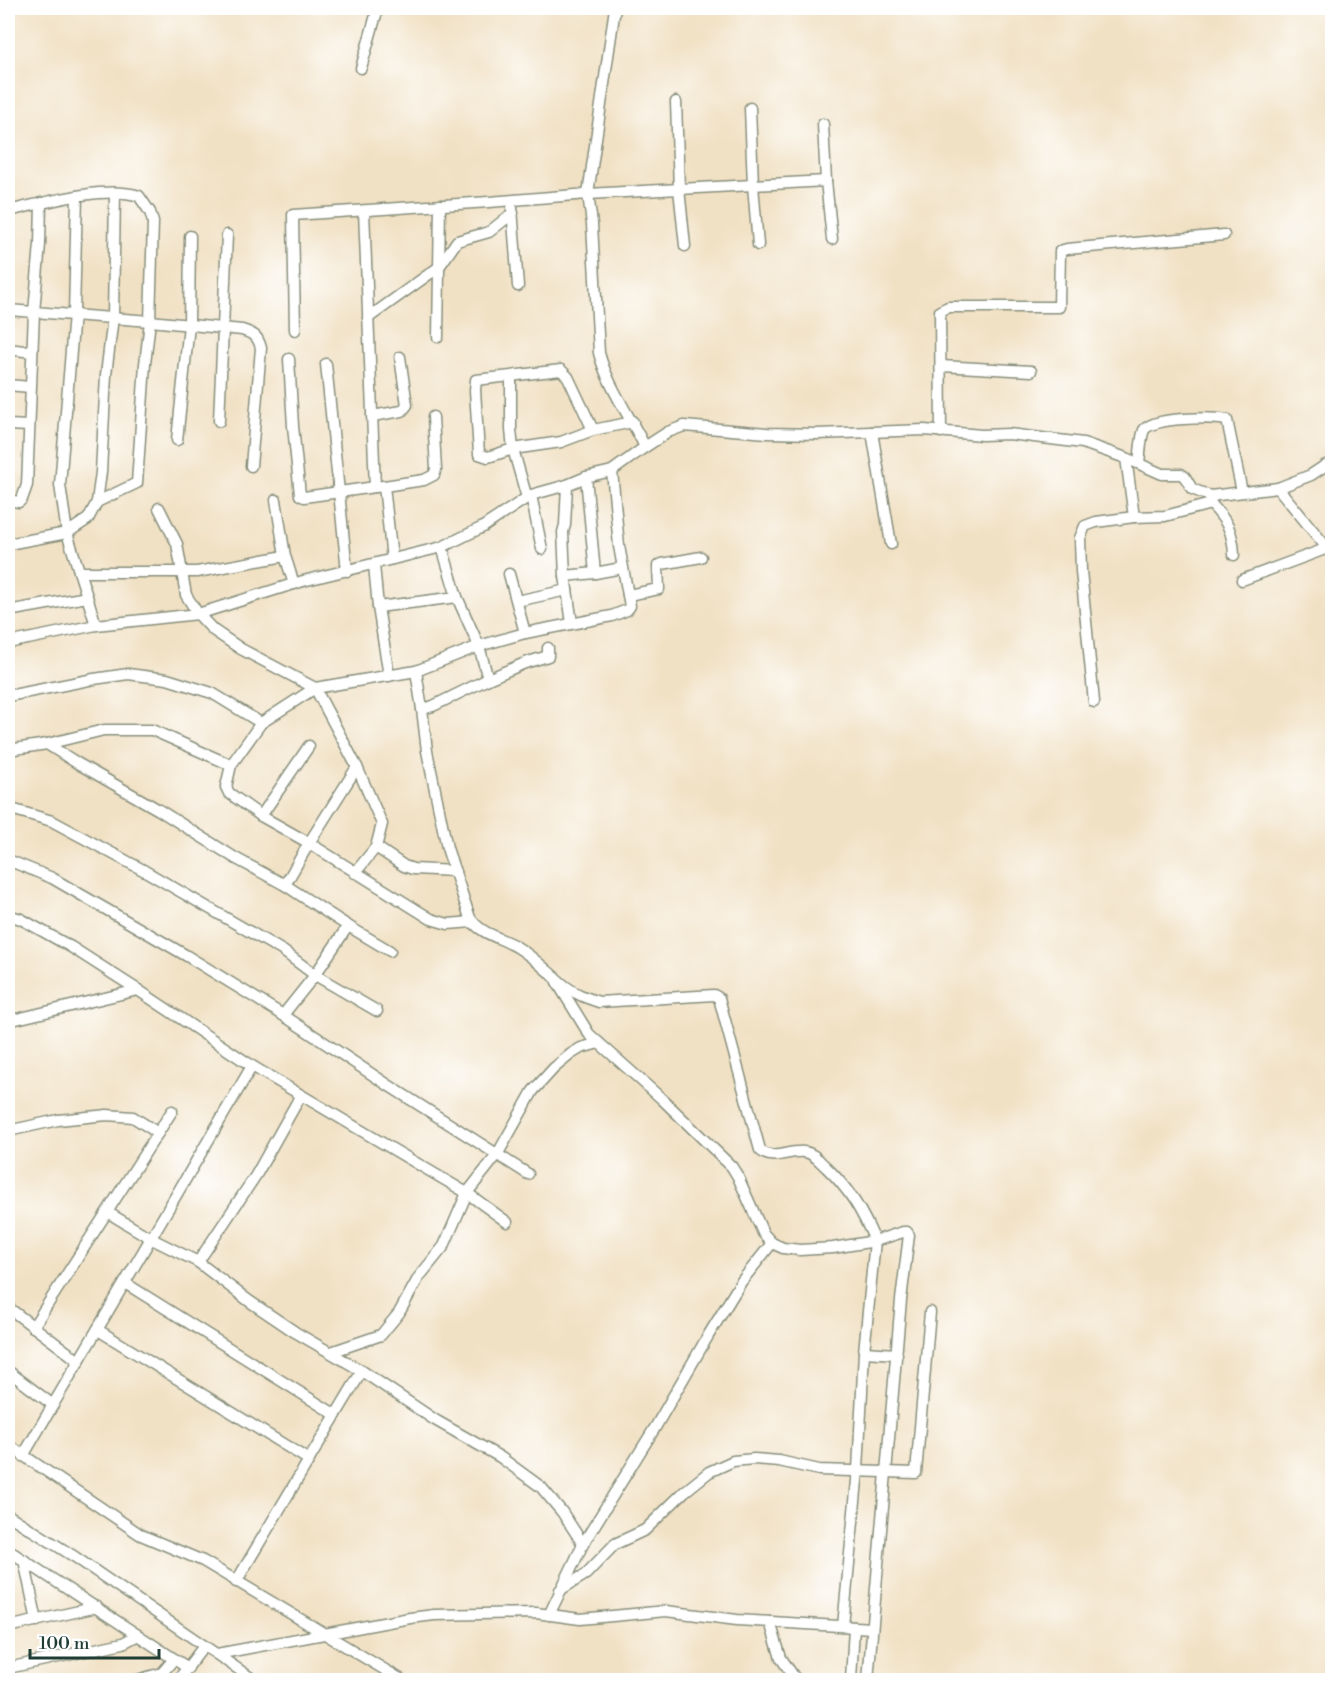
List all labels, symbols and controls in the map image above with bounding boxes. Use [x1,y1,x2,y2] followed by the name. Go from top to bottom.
[30,1622,159,1660] scale bar
[39,1632,90,1655] text: 100 m

